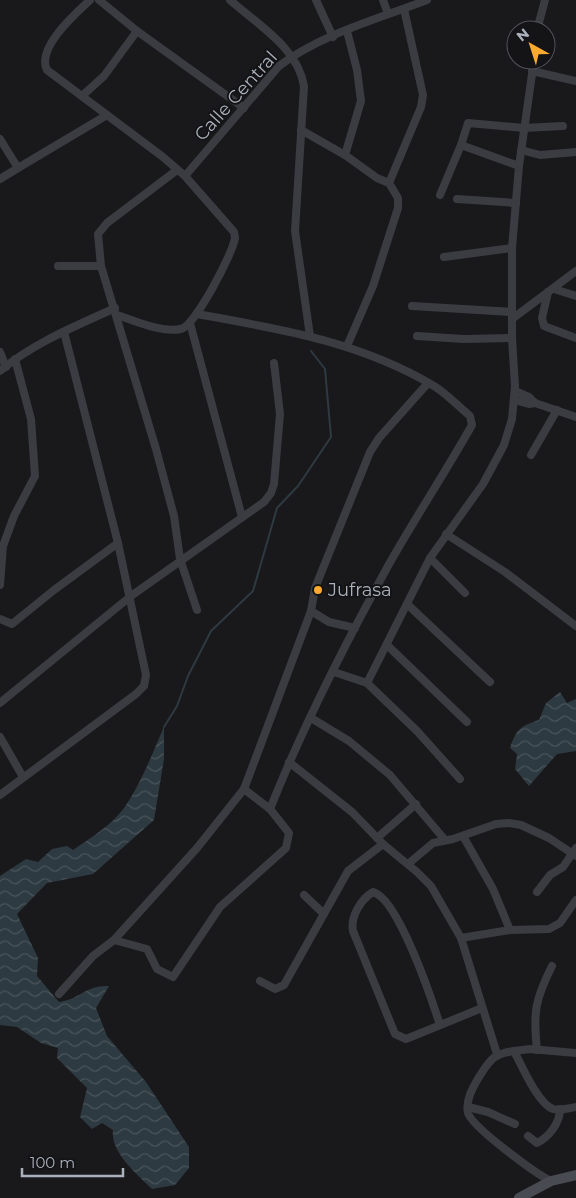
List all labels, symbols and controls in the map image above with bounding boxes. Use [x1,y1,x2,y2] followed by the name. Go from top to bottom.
[506,20,556,70] north arrow
[513,24,533,45] text: N
[190,47,282,145] street label: Calle Central
[327,579,392,601] place label: Jufrasa
[312,584,324,596] marker: Jufrasa
[22,1146,124,1178] scale bar
[30,1153,75,1172] text: 100 m

